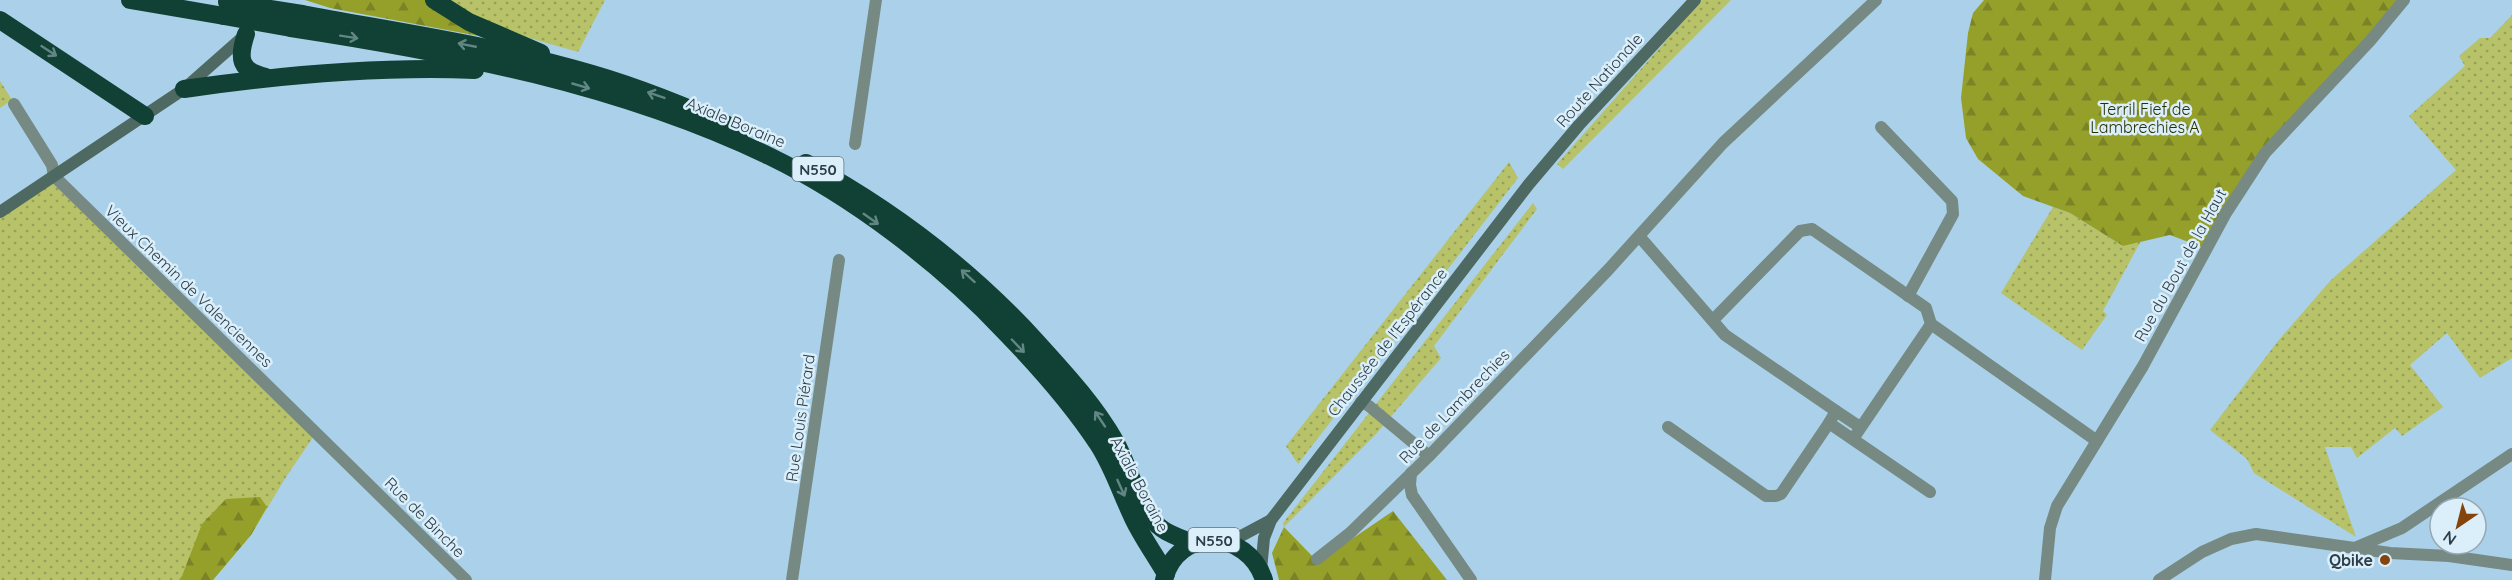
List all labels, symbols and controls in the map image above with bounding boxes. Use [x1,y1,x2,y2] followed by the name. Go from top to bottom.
[1552,29,1646,131] street label: Route Nationale
[339,32,358,43] one-way arrow
[458,39,478,50] one-way arrow
[40,46,57,58] one-way arrow
[571,81,590,92] one-way arrow
[647,88,666,99] one-way arrow
[683,92,789,152] street label: Axiale Boraine
[2090,99,2200,137] park label: Terril Fief de Lambrechies A
[792,157,844,181] road number: N550
[2130,185,2230,345] street label: Rue du Bout de la Haut
[101,201,277,371] street label: Vieux Chemin de Valenciennes
[862,213,879,225] one-way arrow
[1323,264,1451,420] street label: Chaussée de l'Espérance
[961,269,976,283] one-way arrow
[1011,338,1026,353] one-way arrow
[1394,345,1514,467] street label: Rue de Lambrechies
[781,353,819,483] street label: Rue Louis Piérard
[1094,411,1106,427] one-way arrow
[1106,433,1174,535] street label: Axiale Boraine
[381,473,469,561] street label: Rue de Binche
[1115,478,1127,496] one-way arrow
[2428,496,2488,556] north arrow
[2439,527,2460,550] text: N
[1188,528,1240,552] road number: N550
[2329,550,2373,570] place label: Qbike
[2378,553,2392,567] marker: Qbike

